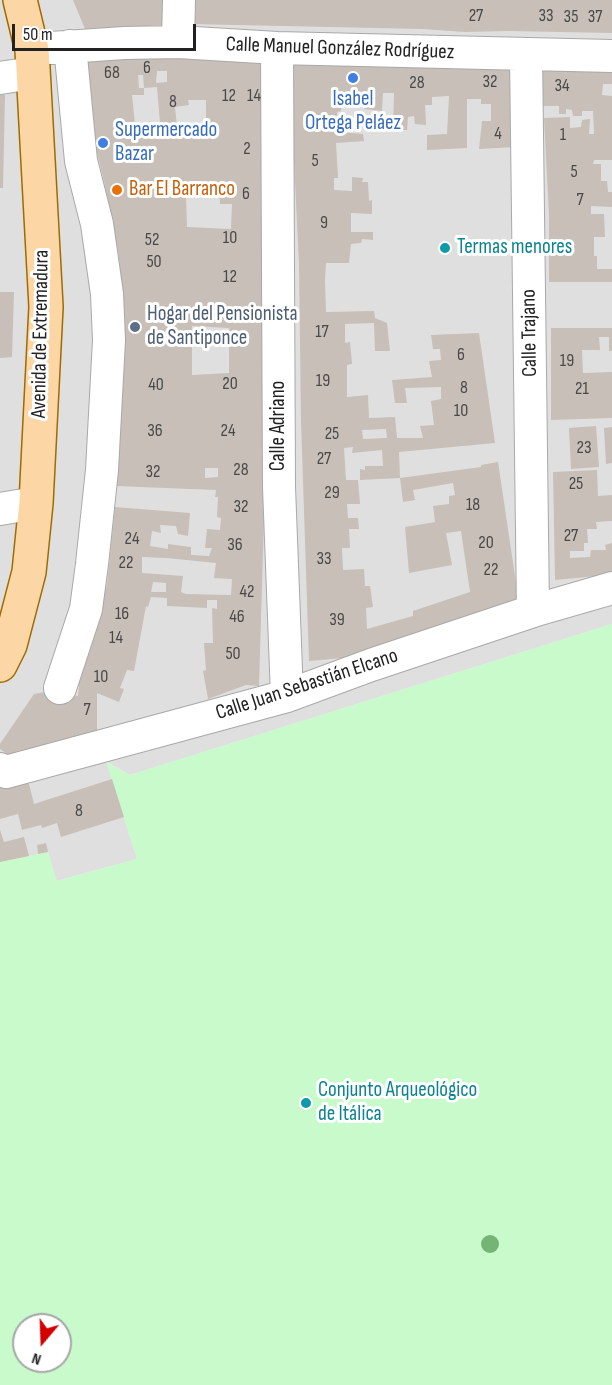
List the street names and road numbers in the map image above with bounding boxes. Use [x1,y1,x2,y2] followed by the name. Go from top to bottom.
[225,32,455,66] street label: Calle Manuel González Rodríguez
[27,249,55,419] street label: Avenida de Extremadura
[517,289,543,377] street label: Calle Trajano
[266,381,292,471] street label: Calle Adriano
[213,644,401,726] street label: Calle Juan Sebastián Elcano

